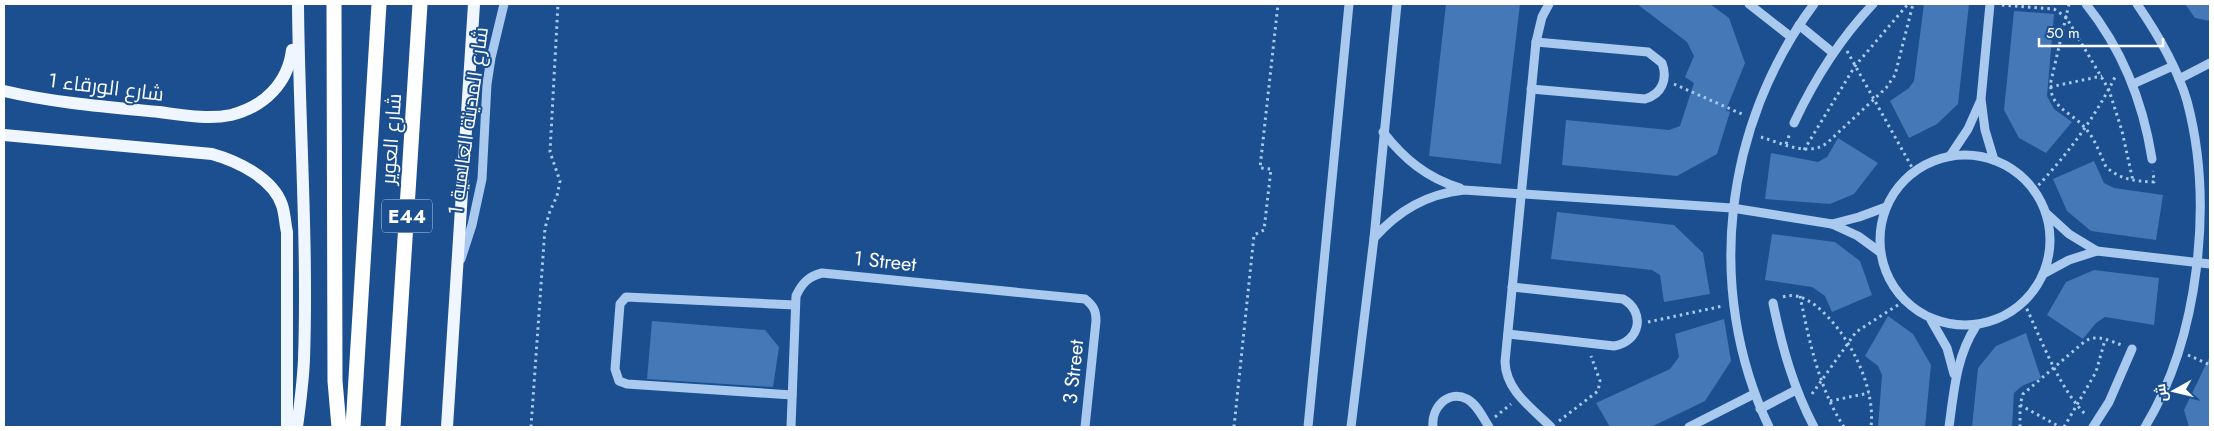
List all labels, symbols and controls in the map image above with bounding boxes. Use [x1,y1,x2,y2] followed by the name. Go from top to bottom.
[2039,15,2163,47] scale bar
[2046,22,2080,44] text: 50 m
[441,25,496,217] street label: شارع المدينة العالمية 1
[46,66,165,109] street label: شارع الورقاء 1
[374,93,409,187] street label: شارع العوير
[382,200,432,232] road number: E44
[852,244,918,279] street label: 1 Street
[1056,338,1091,406] street label: 3 Street
[2149,366,2199,416] north arrow
[2150,382,2172,403] text: ش

